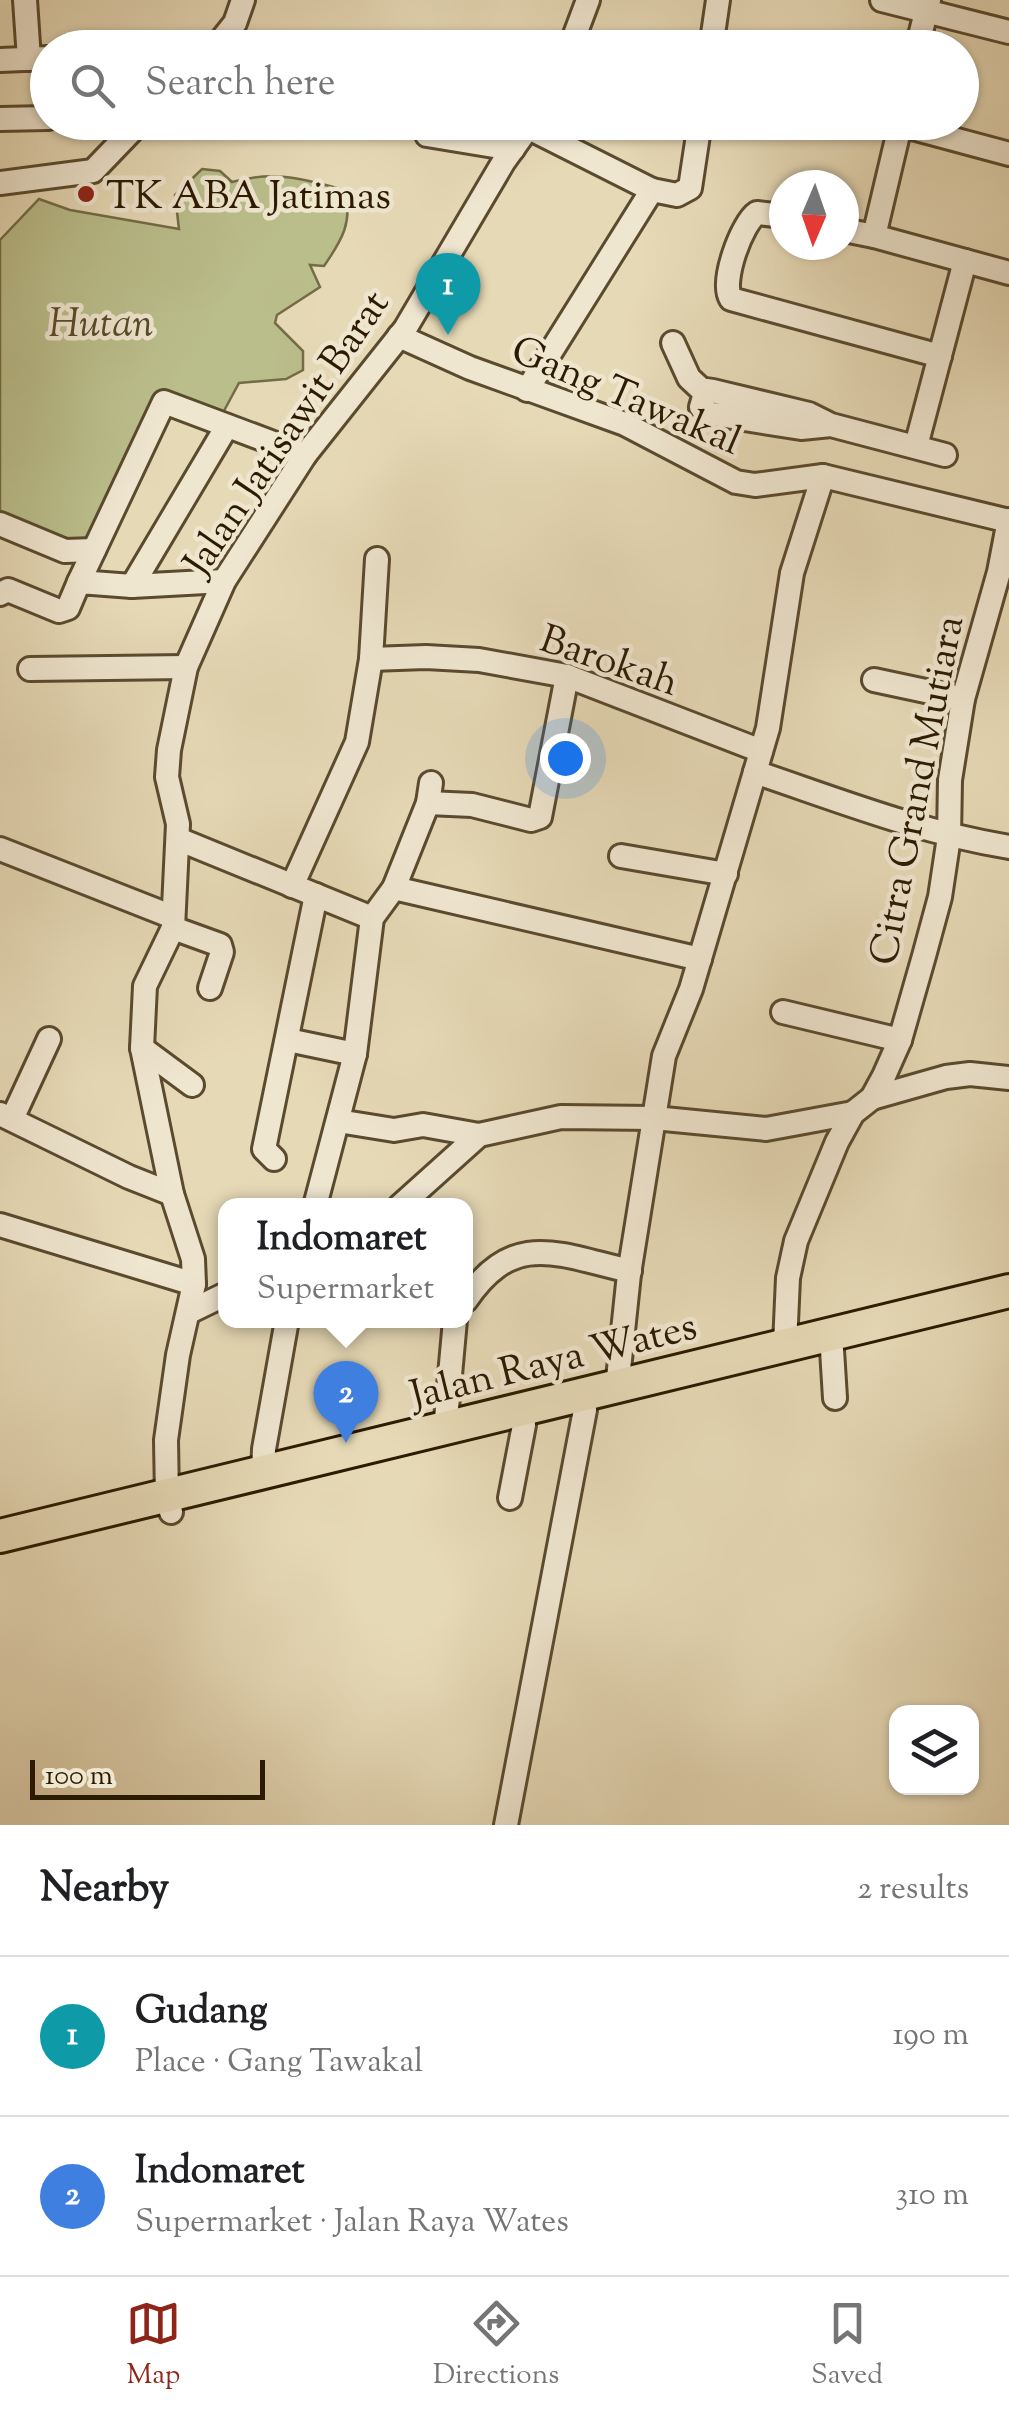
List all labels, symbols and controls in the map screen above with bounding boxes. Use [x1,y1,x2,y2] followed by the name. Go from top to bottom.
[30,30,979,140] search box
[65,58,120,113] icon: search
[145,58,336,112] text: Search here
[106,170,391,227] place label: TK ABA Jatimas
[769,170,859,260] north arrow
[75,183,97,205] marker: TK ABA Jatimas
[416,252,480,335] pin: 1
[171,280,406,590] street label: Jalan Jatisawit Barat
[49,298,153,355] park label: Hutan
[501,324,749,472] street label: Gang Tawakal
[858,611,981,970] street label: Citra Grand Mutiara
[531,613,686,714] street label: Barokah
[540,733,591,784] your location
[218,1198,473,1328] popup
[257,1213,426,1267] text: Indomaret
[257,1267,434,1313] text: Supermarket
[403,1300,703,1427] street label: Jalan Raya Wates
[314,1360,378,1443] pin: 2
[889,1705,979,1795] map controls
[889,1705,979,1795] button: layers
[30,1755,265,1800] scale bar
[45,1757,113,1797] text: 100 m
[40,1860,169,1920] text: Nearby
[857,1867,969,1913] text: 2 results
[135,1986,268,2040] text: Gudang
[67,2013,78,2059] text: 1
[893,2013,969,2059] text: 190 m
[135,2040,423,2086] text: Place · Gang Tawakal
[135,2146,305,2200] text: Indomaret
[65,2173,80,2219] text: 2
[895,2173,969,2219] text: 310 m
[135,2200,569,2246] text: Supermarket · Jalan Raya Wates
[126,2296,181,2396] tab: Map
[433,2296,559,2396] tab: Directions
[811,2296,883,2396] tab: Saved

